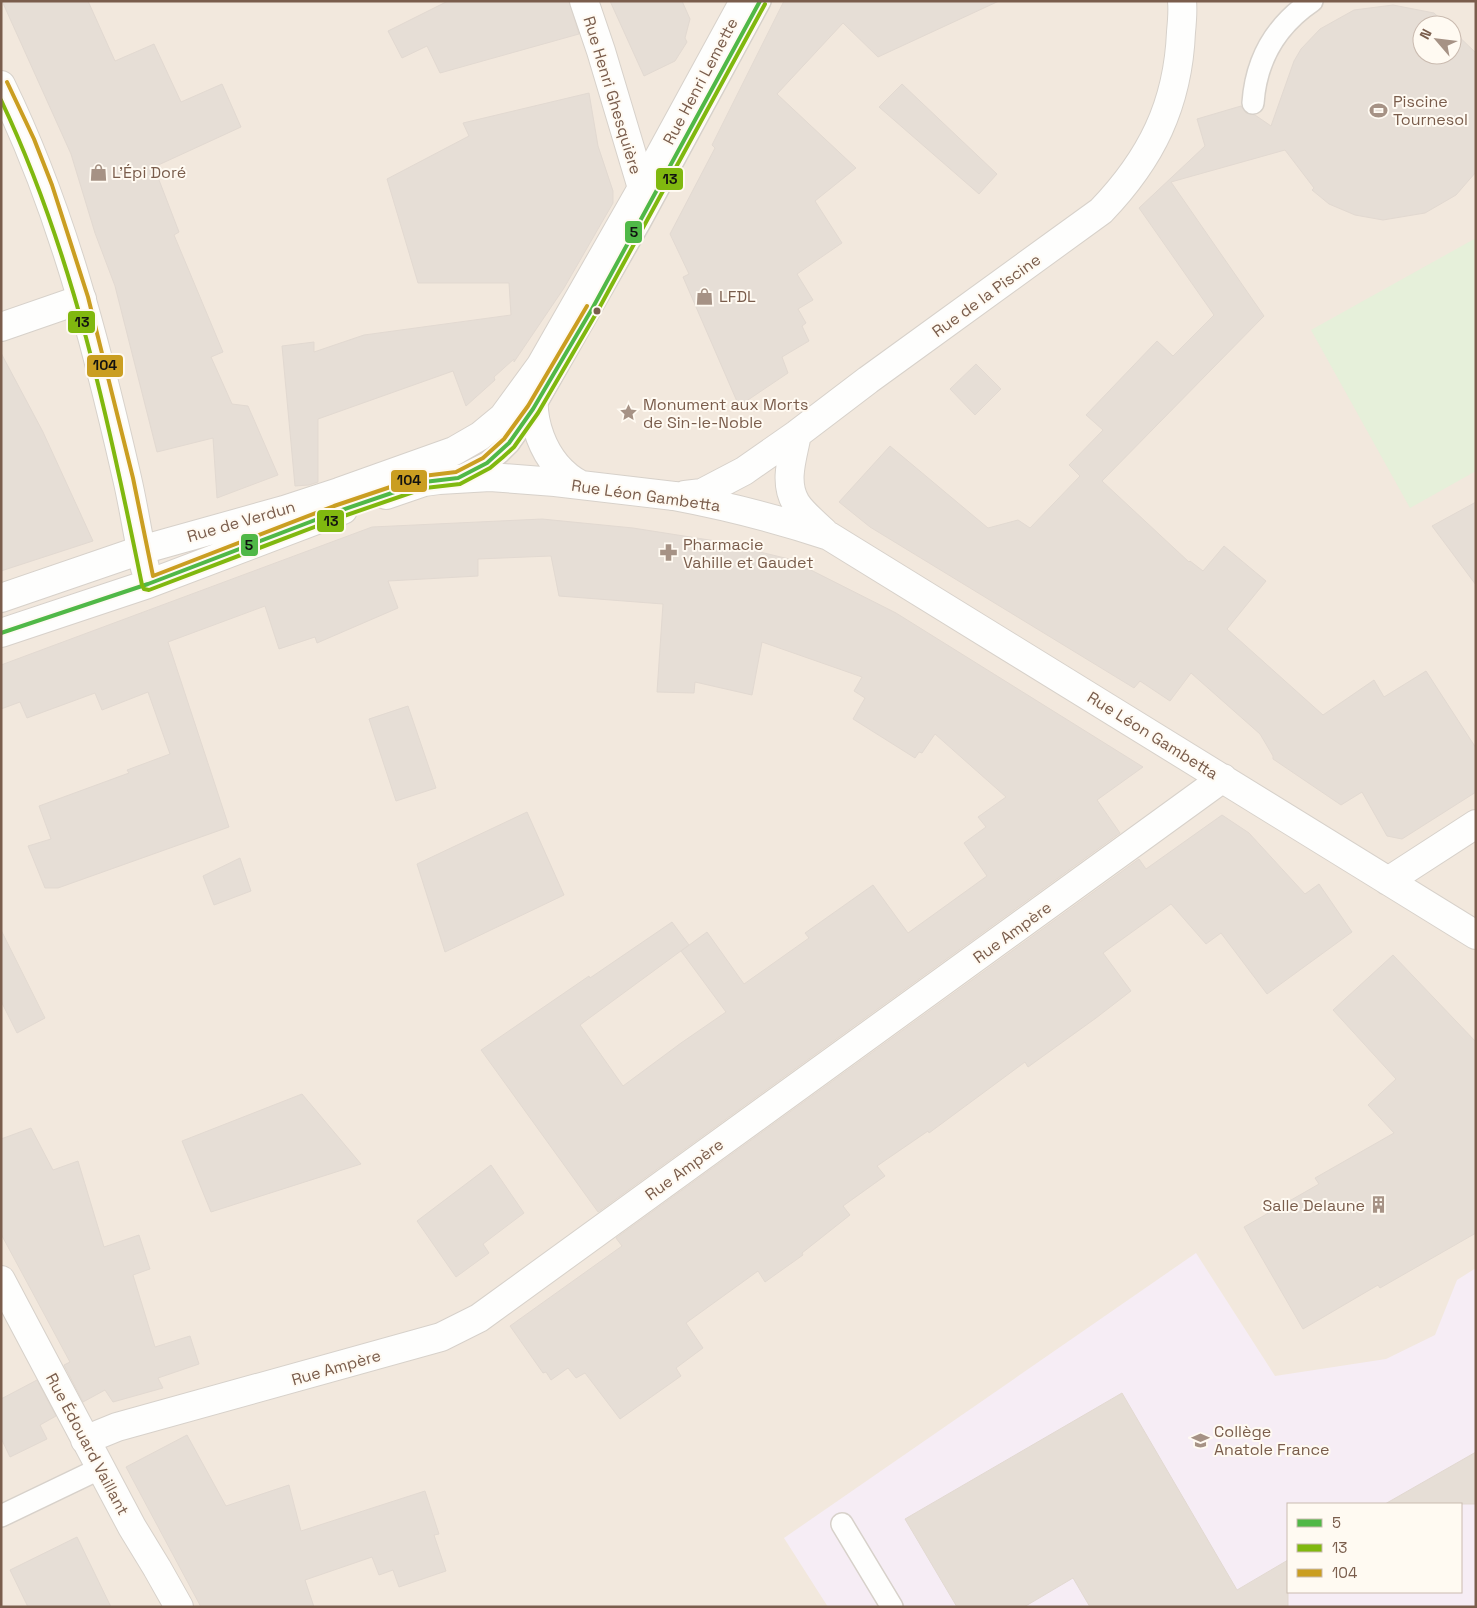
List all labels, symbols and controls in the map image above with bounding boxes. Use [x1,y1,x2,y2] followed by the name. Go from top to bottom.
[578,14,647,177] street label: Rue Henri Ghesquière
[658,14,743,148] street label: Rue Henri Lemette
[1412,15,1462,65] north arrow
[1415,26,1436,42] text: N
[1393,91,1468,130] place label: Piscine Tournesol
[1369,100,1389,120] sports icon: Piscine Tournesol
[88,162,108,182] shop icon: L'Épi Doré
[112,162,186,183] place label: L'Épi Doré
[655,167,684,191] line badge: 13
[663,170,677,188] text: 13
[624,220,643,244] line badge: 5
[630,223,638,241] text: 5
[928,249,1045,342] street label: Rue de la Piscine
[695,286,715,306] shop icon: LFDL
[719,286,756,307] place label: LFDL
[592,306,602,316] unlabelled marker
[67,310,96,334] line badge: 13
[75,313,89,331] text: 13
[86,354,124,378] line badge: 104
[93,356,117,374] text: 104
[643,394,808,433] place label: Monument aux Morts de Sin-le-Noble
[619,403,639,423] place icon: Monument aux Morts de Sin-le-Noble
[390,469,428,493] line badge: 104
[397,471,421,489] text: 104
[570,475,722,516] street label: Rue Léon Gambetta
[185,496,298,547] street label: Rue de Verdun
[316,509,345,533] line badge: 13
[324,512,338,530] text: 13
[240,533,259,557] line badge: 5
[683,534,814,573] place label: Pharmacie Vahille et Gaudet
[245,536,253,554] text: 5
[659,543,679,563] pharmacy icon: Pharmacie Vahille et Gaudet
[1083,687,1222,784] street label: Rue Léon Gambetta
[969,897,1056,968] street label: Rue Ampère
[641,1134,728,1205] street label: Rue Ampère
[1262,1195,1365,1216] place label: Salle Delaune
[1369,1195,1389,1215] building icon: Salle Delaune
[289,1345,383,1390] street label: Rue Ampère
[41,1370,134,1519] street label: Rue Édouard Vaillant
[1214,1421,1330,1460] place label: Collège Anatole France
[1190,1430,1210,1450] school or university icon: Collège Anatole France
[1287,1503,1462,1593] legend
[1332,1513,1341,1532] text: 5
[1332,1538,1347,1557] text: 13
[1332,1563,1357,1582] text: 104

